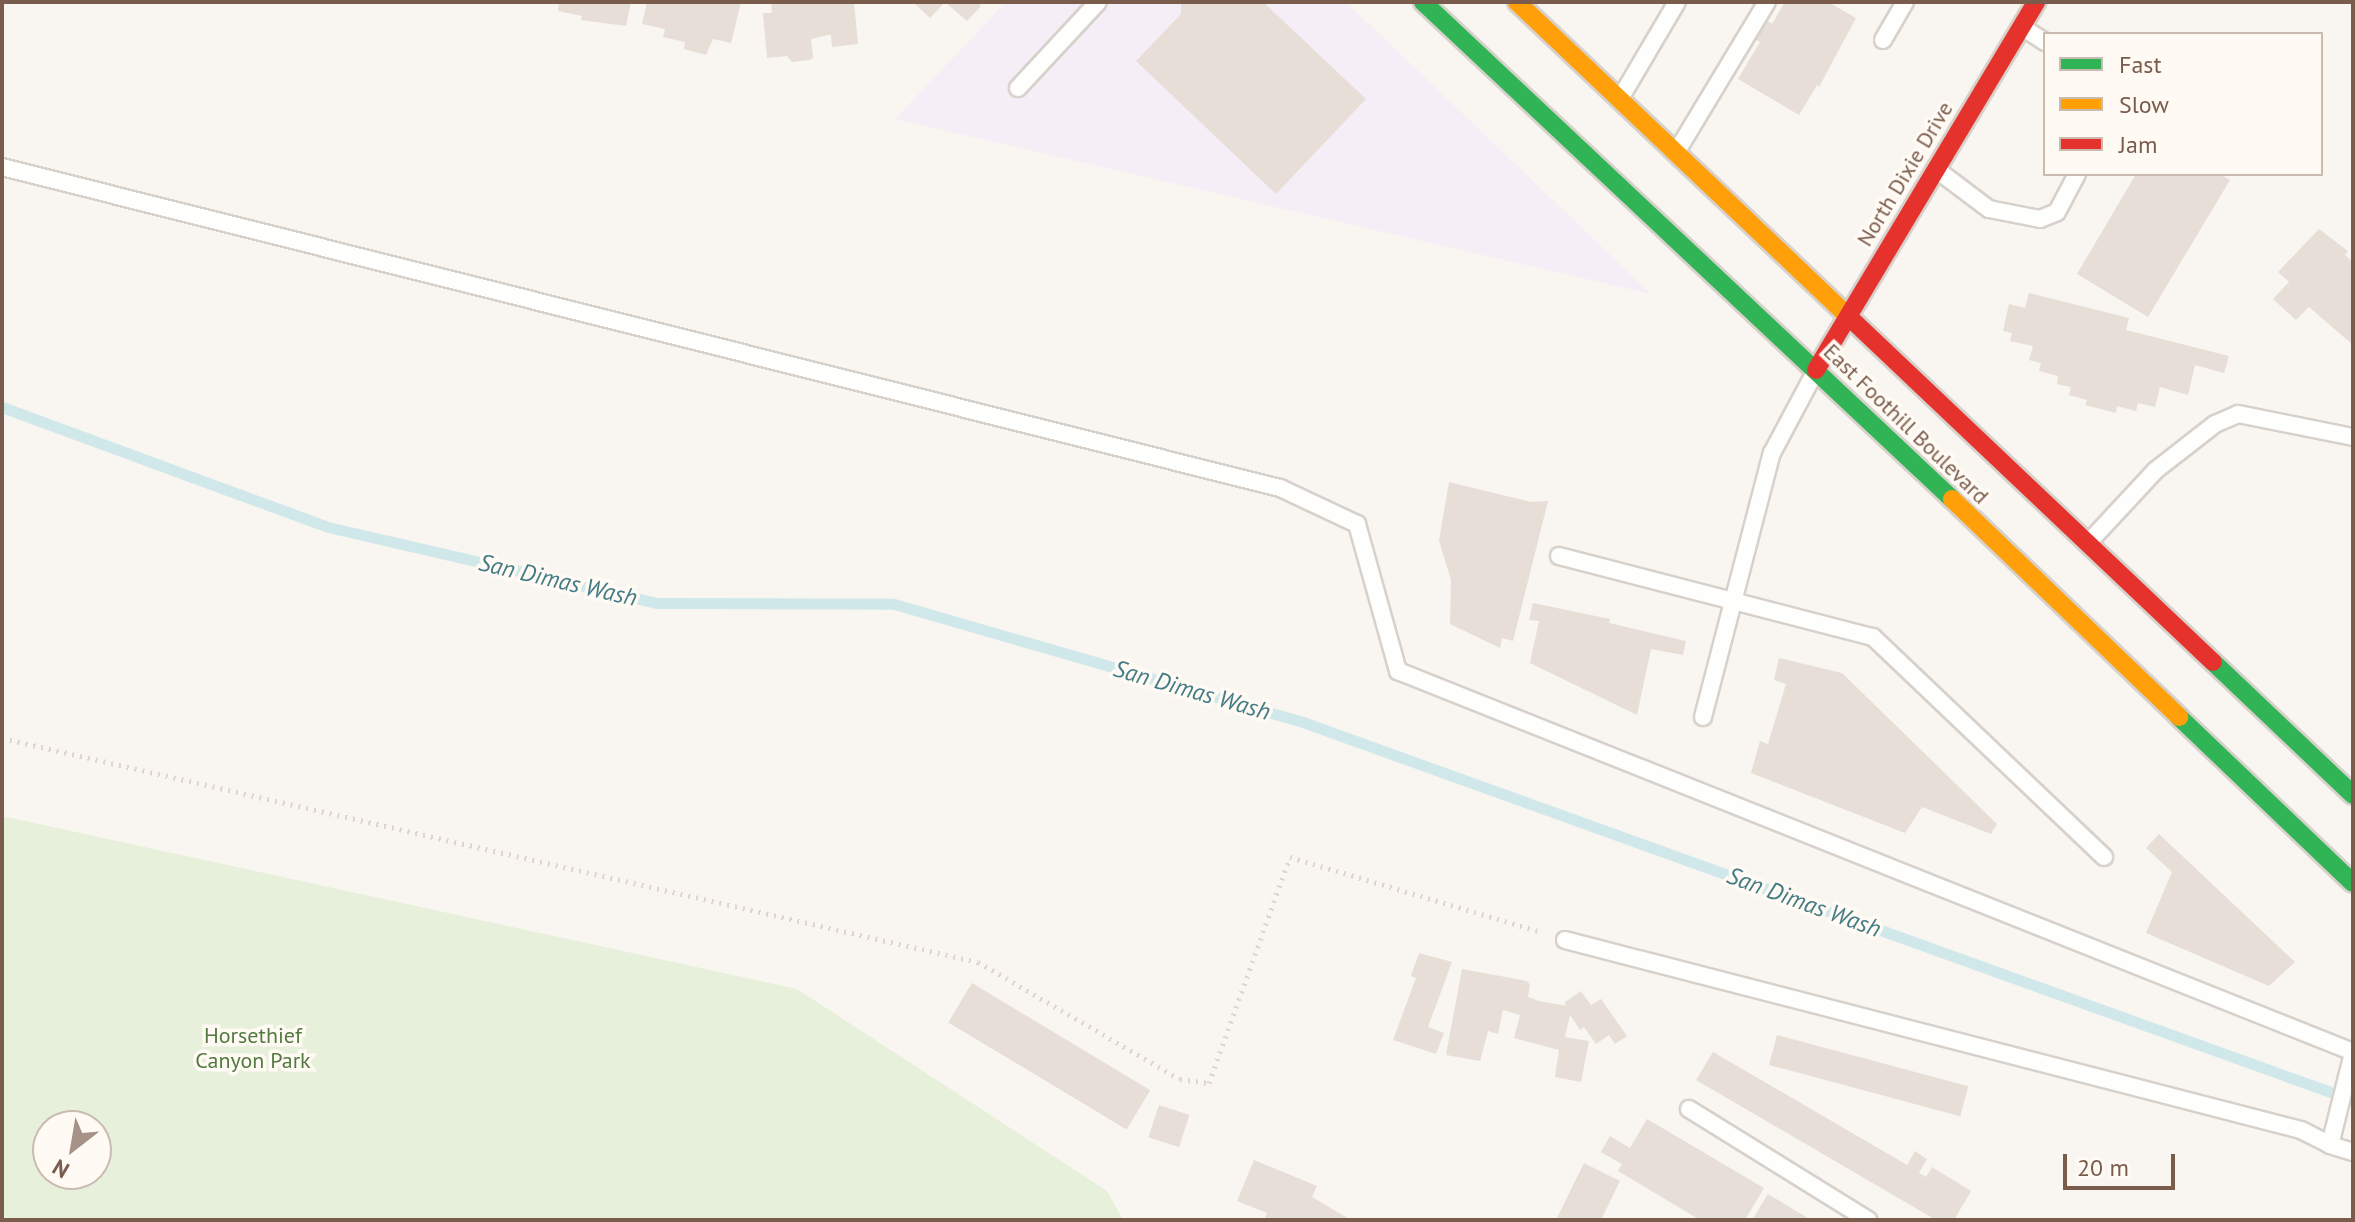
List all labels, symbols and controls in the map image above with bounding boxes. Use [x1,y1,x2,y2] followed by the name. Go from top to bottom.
[2043,32,2323,176] legend
[2119,49,2162,80] text: Fast
[2119,89,2169,120] text: Slow
[1851,97,1959,251] street label: North Dixie Drive
[2119,129,2157,160] text: Jam
[1818,339,1994,509] street label: East Foothill Boulevard
[476,548,640,612] water label: San Dimas Wash
[1110,654,1274,726] water label: San Dimas Wash
[1723,861,1885,943] water label: San Dimas Wash
[195,1022,311,1074] park label: Horsethief Canyon Park
[32,1110,112,1190] north arrow
[2067,1138,2179,1188] scale bar
[2077,1152,2129,1183] text: 20 m
[47,1153,74,1185] text: N

